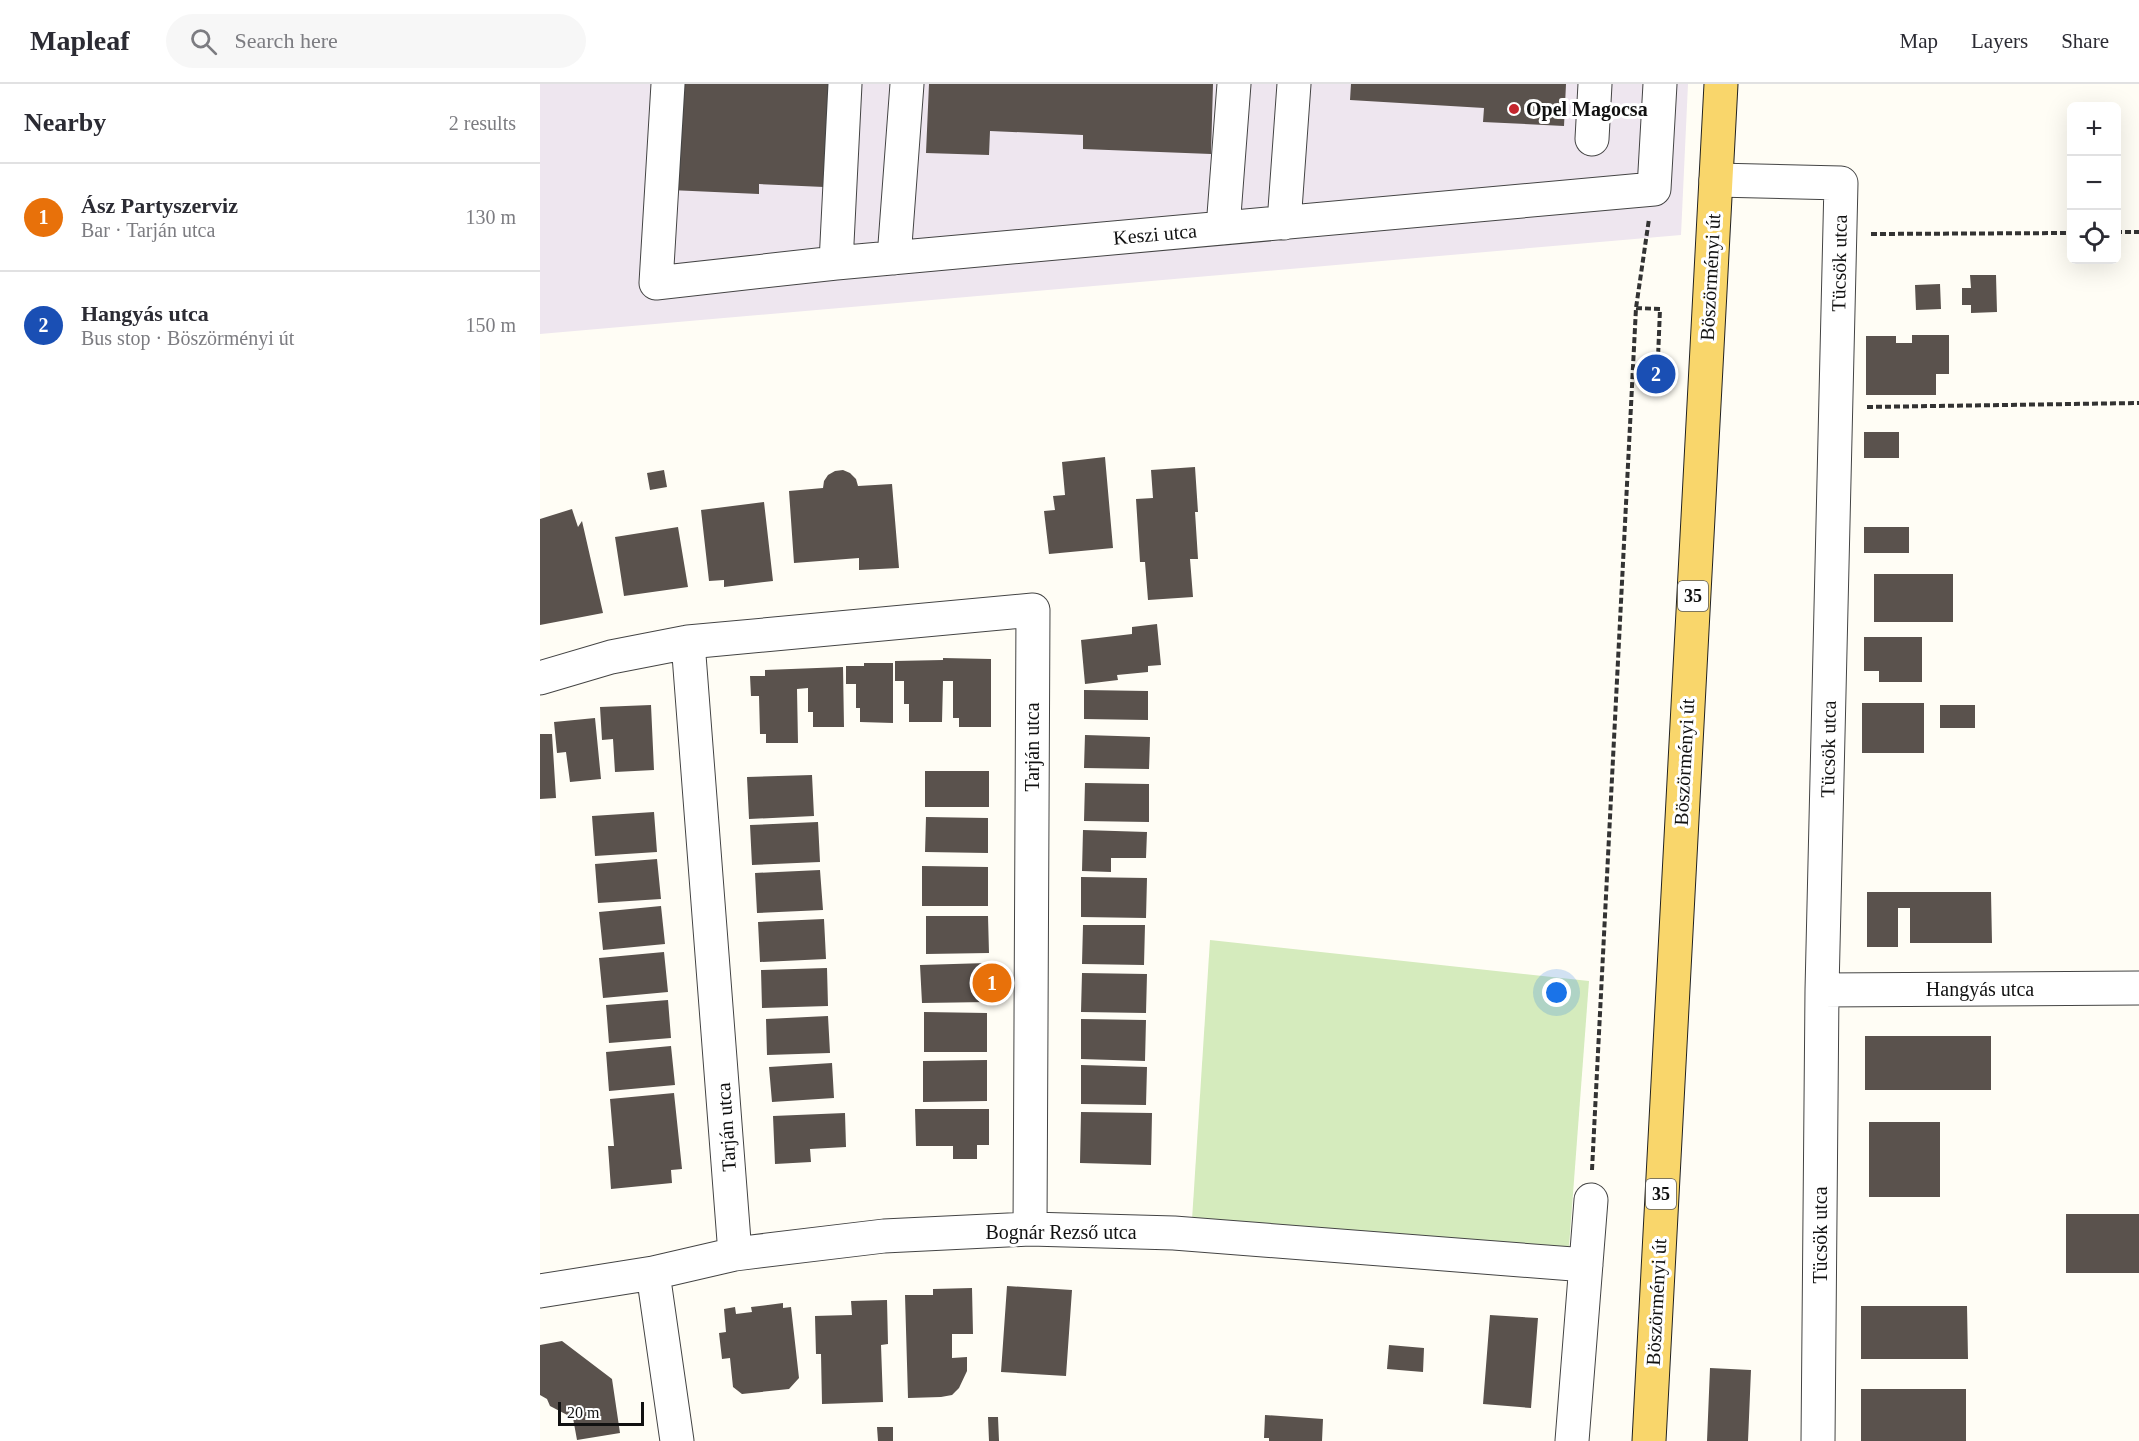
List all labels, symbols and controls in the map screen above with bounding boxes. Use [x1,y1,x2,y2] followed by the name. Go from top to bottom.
[166,14,586,68] search box
[30,25,130,56] text: Mapleaf
[187,25,220,58] icon: search
[235,28,338,53] text: Search here
[1900,29,1938,53] text: Map
[1971,29,2028,53] text: Layers
[2061,29,2109,53] text: Share
[1526,98,1648,121] place label: Opel Magocsa
[1507,102,1521,116] marker: Opel Magocsa
[2067,102,2121,264] map controls
[2067,102,2121,156] button: +
[24,108,106,137] text: Nearby
[449,112,516,134] text: 2 results
[2067,156,2121,210] button: −
[81,193,238,218] text: Ász Partyszerviz
[39,206,49,228] text: 1
[465,206,516,228] text: 130 m
[2067,210,2121,264] button: locate
[1696,212,1725,341] street label: Böszörményi út
[1827,214,1851,312] street label: Tücsök utca
[81,219,215,241] text: Bar · Tarján utca
[1112,219,1198,249] street label: Keszi utca
[81,301,209,326] text: Hangyás utca
[39,314,49,336] text: 2
[465,314,516,336] text: 150 m
[81,327,294,349] text: Bus stop · Böszörményi út
[1636,352,1676,396] pin: 2
[1678,581,1708,611] road number: 35
[1670,697,1699,826] street label: Böszörményi út
[1816,700,1840,798] street label: Tücsök utca
[1021,702,1044,792] street label: Tarján utca
[972,960,1012,1006] pin: 1
[1542,978,1571,1007] your location
[1926,978,2034,1001] street label: Hangyás utca
[712,1082,741,1172] street label: Tarján utca
[1646,1179,1676,1209] road number: 35
[1809,1186,1831,1284] street label: Tücsök utca
[985,1221,1137,1244] street label: Bognár Rezső utca
[1642,1237,1671,1366] street label: Böszörményi út
[558,1399,644,1426] scale bar
[567,1404,599,1421] text: 20 m

